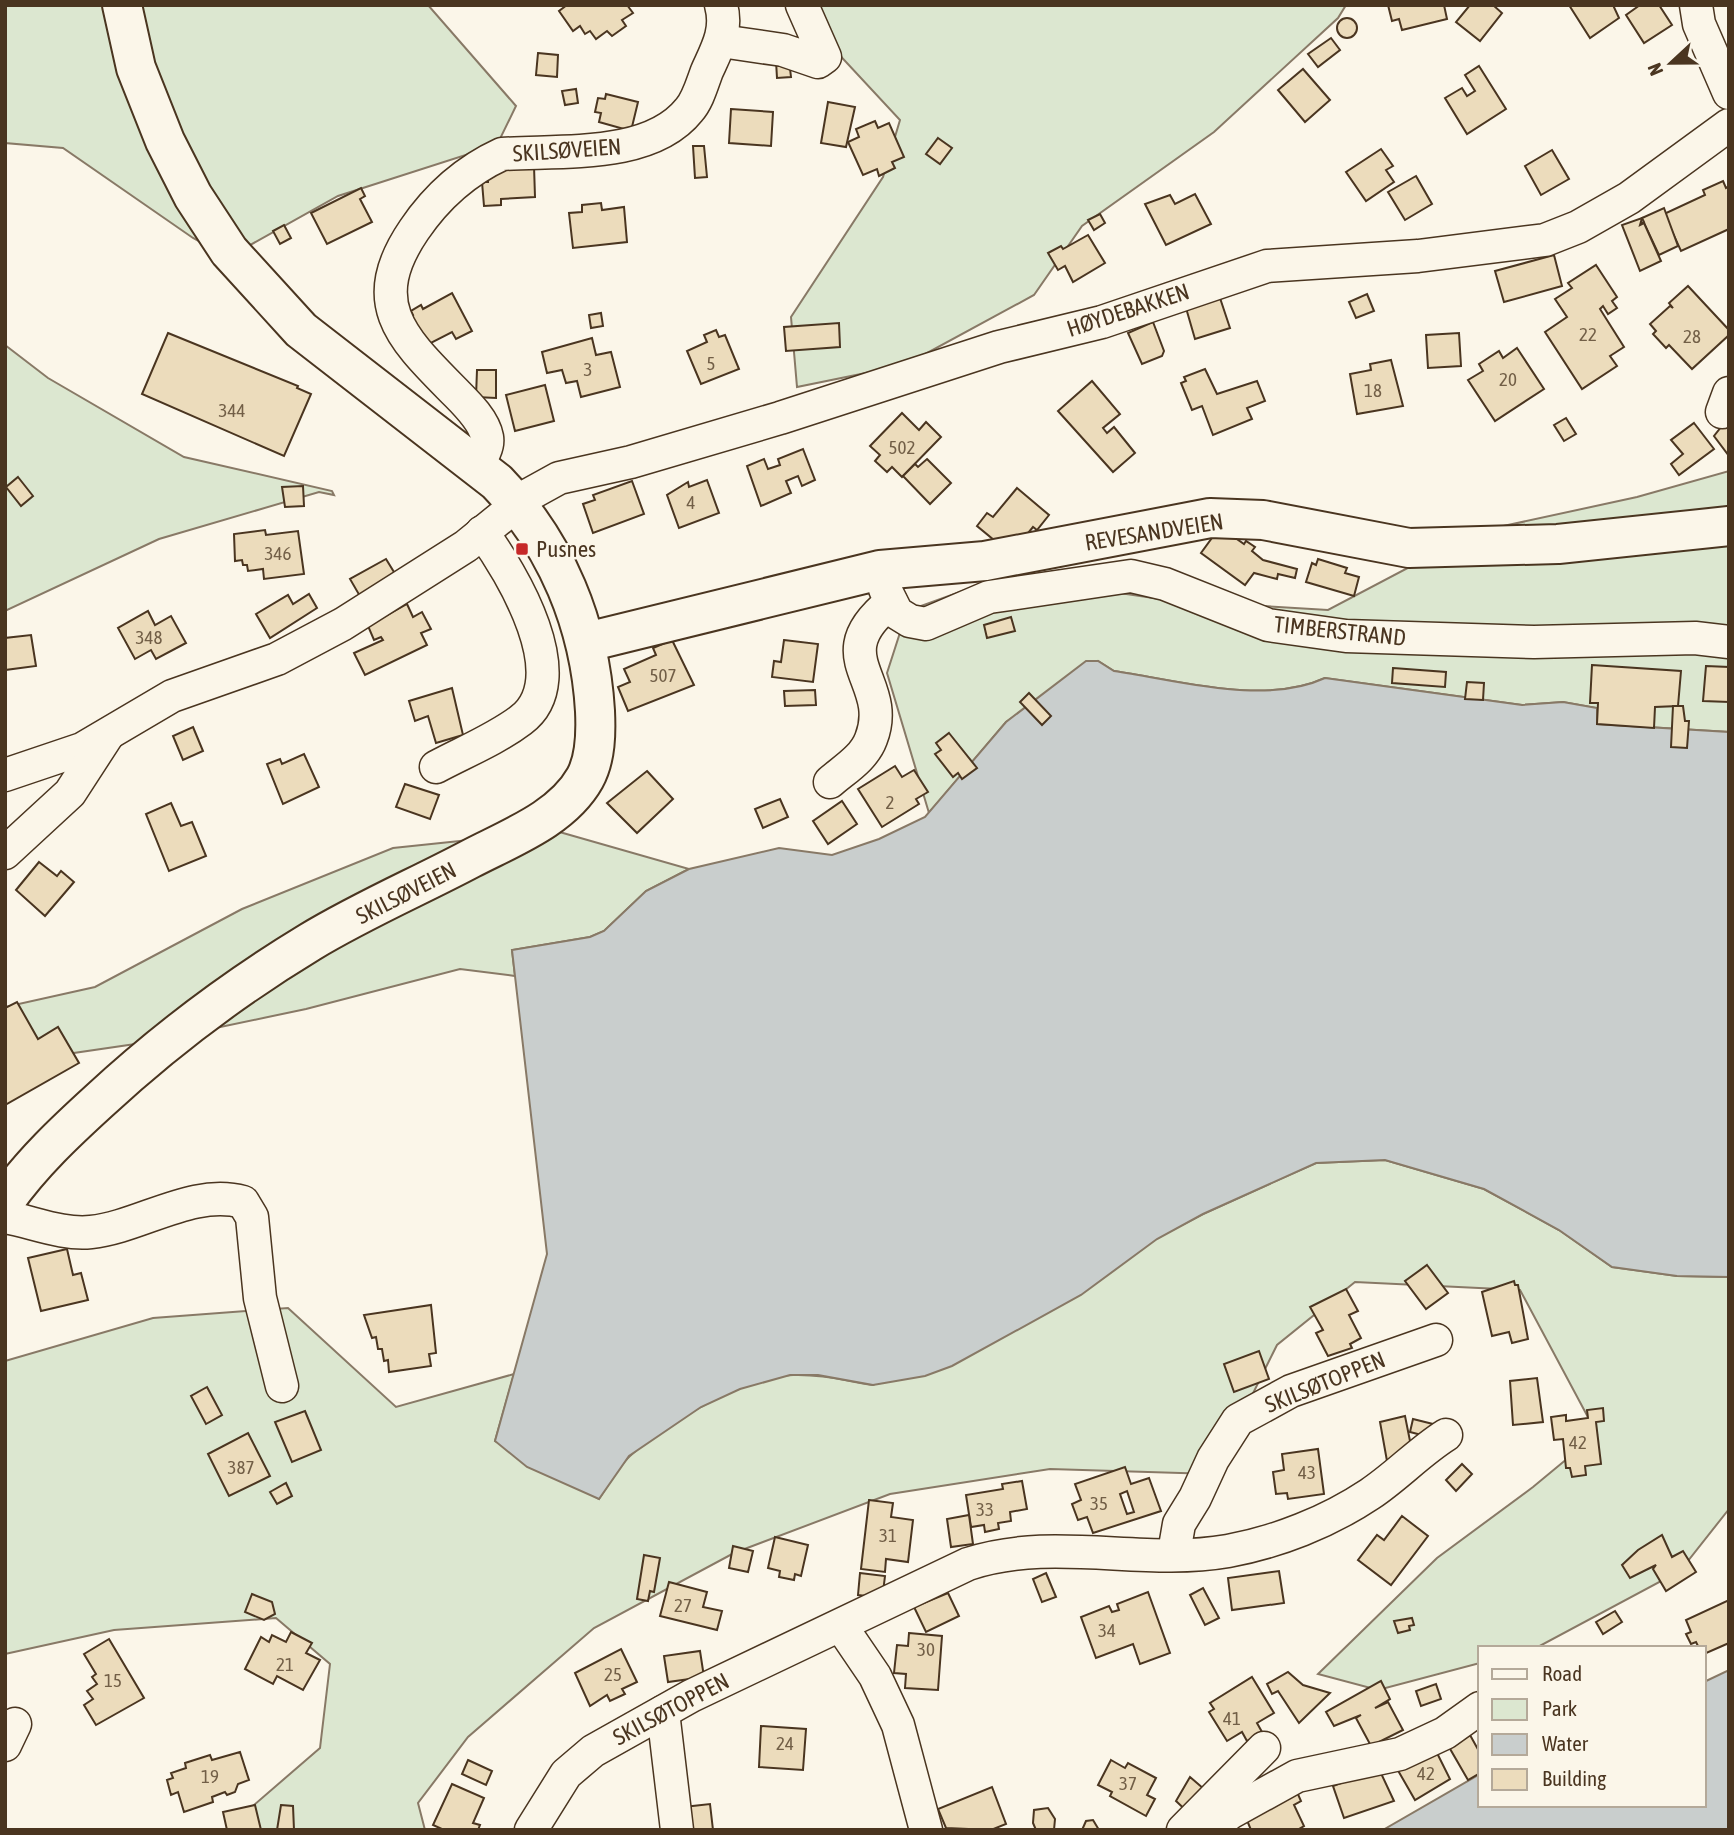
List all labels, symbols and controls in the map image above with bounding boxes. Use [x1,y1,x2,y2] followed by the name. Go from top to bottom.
[1636,28,1706,98] north arrow
[1643,60,1668,79] text: N
[512,133,622,167] street label: SKILSØVEIEN
[1064,278,1192,342] street label: HØYDEBAKKEN
[1579,323,1597,345] house number: 22
[1683,325,1701,347] house number: 28
[707,352,715,374] house number: 5
[584,358,592,380] house number: 3
[1499,368,1517,390] house number: 20
[1364,379,1382,401] house number: 18
[219,399,245,421] house number: 344
[889,436,915,458] house number: 502
[687,491,696,513] house number: 4
[1083,508,1225,556] street label: REVESANDVEIEN
[536,536,596,562] place label: Pusnes
[514,541,530,557] marker: Pusnes
[265,542,291,564] house number: 346
[1273,611,1407,651] street label: TIMBERSTRAND
[136,626,162,648] house number: 348
[650,664,676,686] house number: 507
[886,791,894,813] house number: 2
[352,857,460,929] street label: SKILSØVEIEN
[1261,1346,1389,1418] street label: SKILSØTOPPEN
[1569,1431,1587,1453] house number: 42
[228,1456,254,1478] house number: 387
[1298,1461,1316,1483] house number: 43
[1090,1492,1108,1514] house number: 35
[976,1498,994,1520] house number: 33
[879,1524,897,1546] house number: 31
[674,1594,692,1616] house number: 27
[1098,1619,1116,1641] house number: 34
[917,1638,935,1660] house number: 30
[1478,1646,1706,1807] legend
[276,1653,294,1675] house number: 21
[1542,1661,1582,1685] text: Road
[604,1663,622,1685] house number: 25
[609,1668,733,1750] street label: SKILSØTOPPEN
[104,1669,122,1691] house number: 15
[1542,1696,1577,1720] text: Park
[1223,1707,1241,1729] house number: 41
[1542,1731,1589,1755] text: Water
[776,1732,794,1754] house number: 24
[1417,1762,1435,1784] house number: 42
[201,1765,219,1787] house number: 19
[1542,1766,1606,1790] text: Building
[1119,1772,1137,1794] house number: 37

